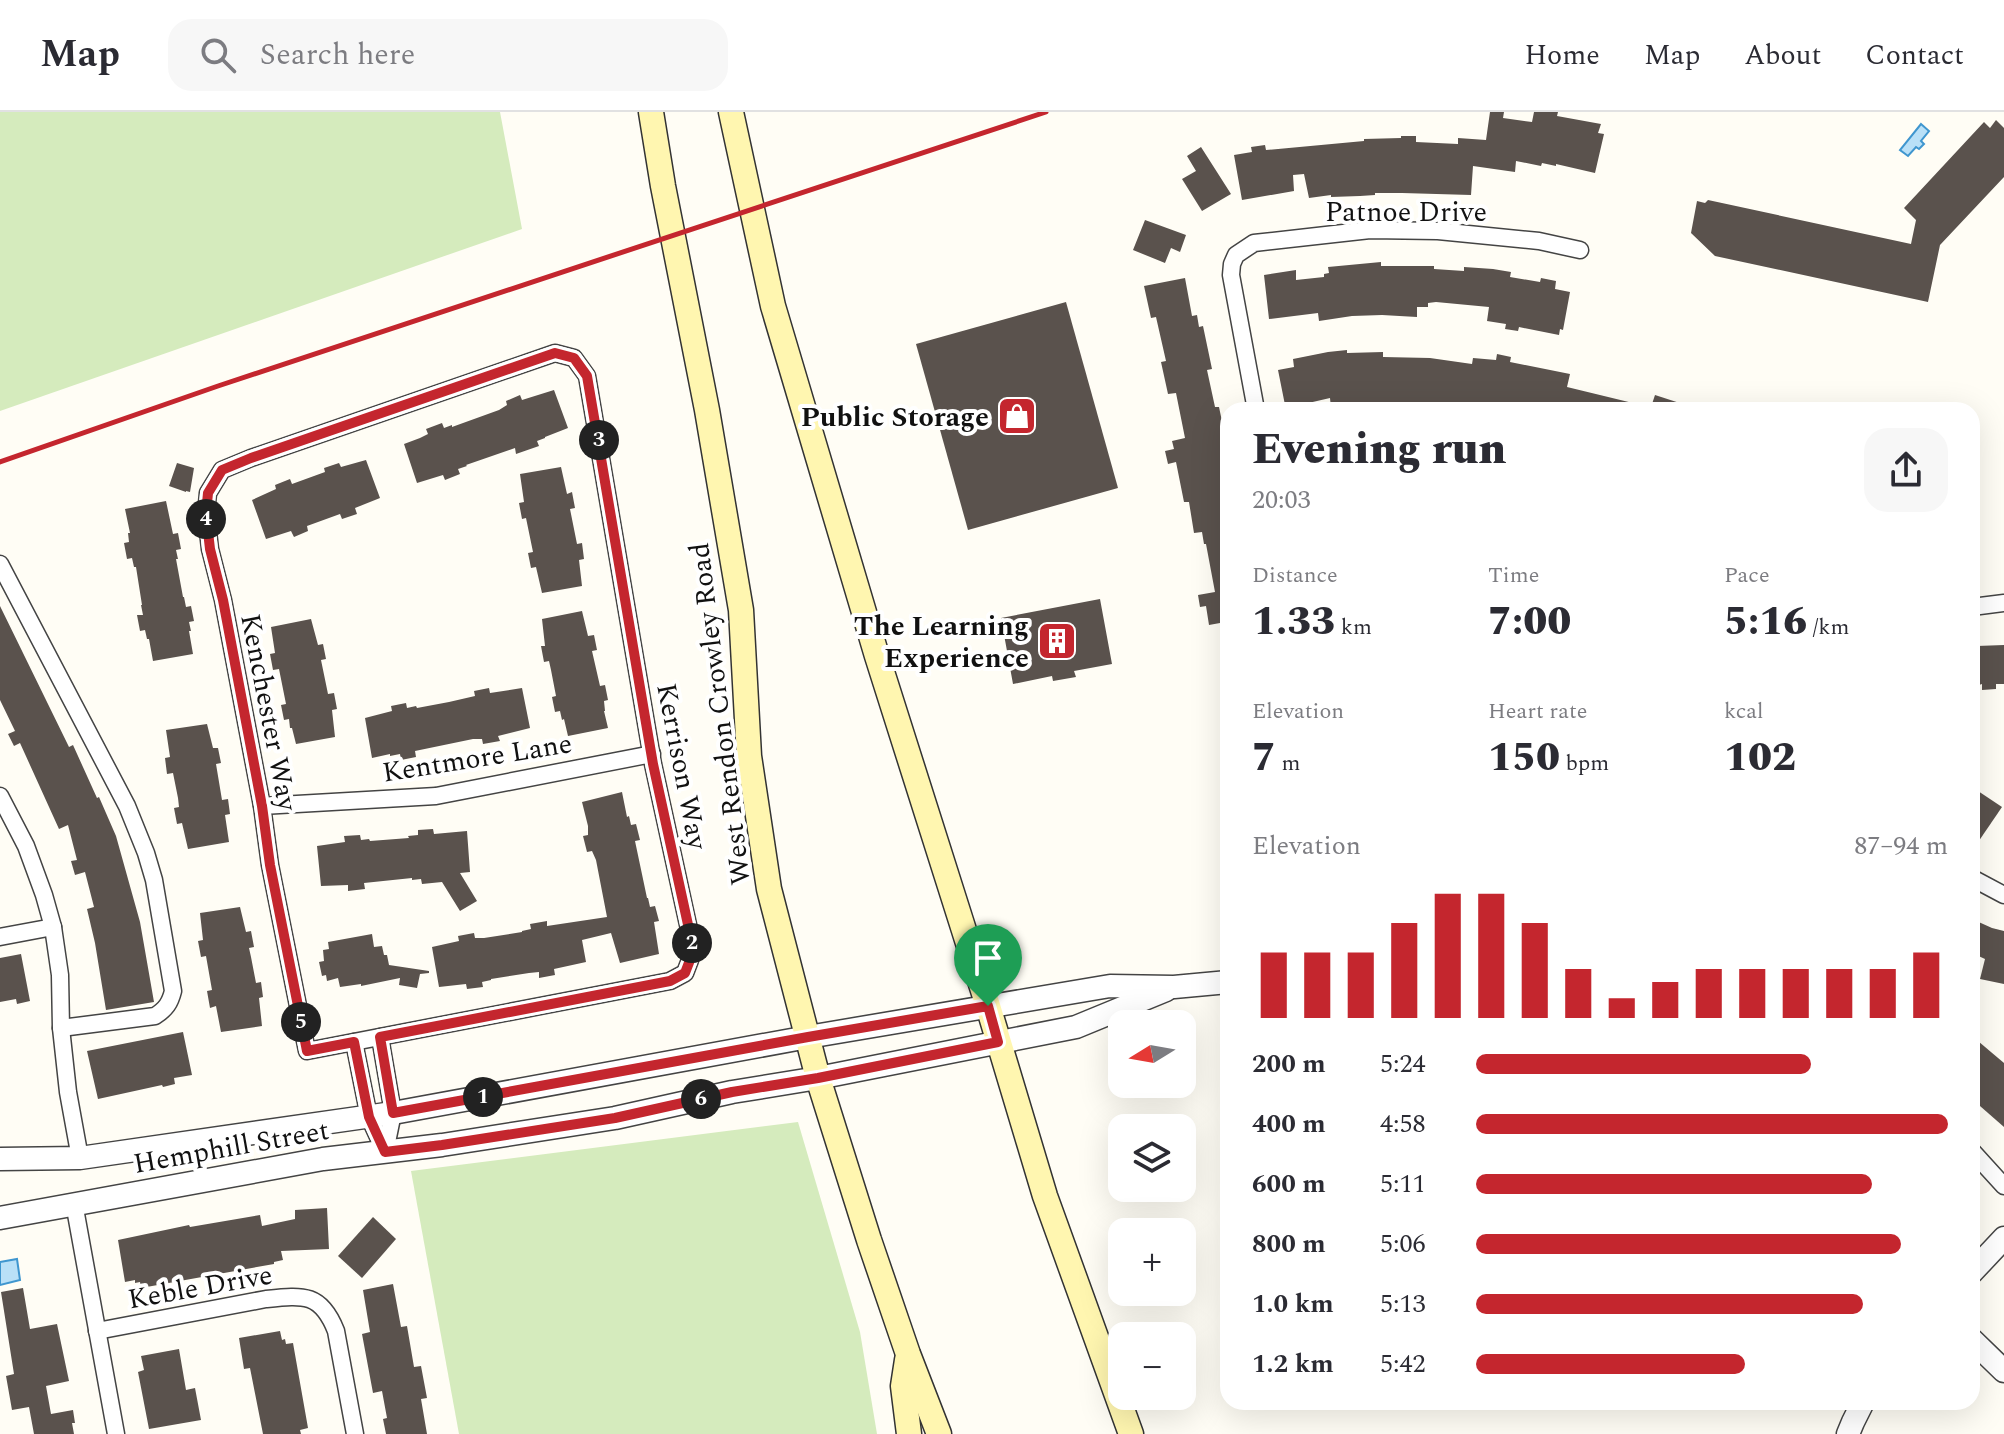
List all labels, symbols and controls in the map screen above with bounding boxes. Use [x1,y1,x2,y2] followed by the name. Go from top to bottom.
[168,19,728,91] search box
[40,26,120,84] text: Map
[260,32,415,78] text: Search here
[196,33,240,77] icon: search
[1524,34,1600,77] text: Home
[1644,34,1700,77] text: Map
[1744,34,1821,77] text: About
[1865,34,1964,77] text: Contact
[1325,191,1487,234] street label: Patnoe Drive
[996,395,1038,437] shop icon: Public Storage
[801,396,989,439] place label: Public Storage
[1252,416,1507,483] text: Evening run
[579,420,619,460] pin: 3
[593,423,605,456] text: 3
[1864,428,1948,512] button: share
[1252,480,1311,520] text: 20:03
[186,499,226,539] pin: 4
[200,502,212,535] text: 4
[678,540,763,887] street label: West Rendon Crowley Road
[1252,559,1338,592] text: Distance
[1488,559,1539,592] text: Time
[1724,559,1770,592] text: Pace
[1252,592,1335,653] text: 1.33
[1488,592,1571,653] text: 7:00
[1724,592,1807,653] text: 5:16
[854,605,1029,680] place label: The Learning Experience
[228,610,309,816] street label: Kenchester Way
[1335,611,1372,644] text: km
[1807,611,1849,644] text: /km
[1036,620,1078,662] building icon: The Learning Experience
[644,679,719,855] street label: Kerrison Way
[1252,695,1344,728] text: Elevation
[1488,695,1588,728] text: Heart rate
[1724,695,1764,728] text: kcal
[379,722,575,795] street label: Kentmore Lane
[1252,728,1276,789] text: 7
[1488,728,1560,789] text: 150
[1724,728,1796,789] text: 102
[1276,747,1300,780] text: m
[1560,747,1609,780] text: bpm
[1252,826,1361,866] text: Elevation
[1854,826,1948,866] text: 87–94 m
[672,923,712,963] pin: 2
[954,924,1022,1006] pin
[686,926,698,959] text: 2
[966,936,1010,980] icon: arrive
[281,1002,321,1042] pin: 5
[295,1005,307,1038] text: 5
[1108,1010,1196,1098] north arrow
[1108,1010,1196,1410] map controls
[1252,1044,1326,1084] text: 200 m
[1380,1044,1426,1084] text: 5:24
[463,1077,503,1117] pin: 1
[681,1079,721,1119] pin: 6
[477,1080,489,1113] text: 1
[695,1082,707,1115] text: 6
[1252,1104,1326,1144] text: 400 m
[1380,1104,1426,1144] text: 4:58
[130,1109,333,1186] street label: Hemphill Street
[1108,1114,1196,1202] button: layers
[1252,1164,1326,1204] text: 600 m
[1380,1164,1426,1204] text: 5:11
[1108,1218,1196,1306] button: +
[1252,1224,1326,1264] text: 800 m
[1380,1224,1426,1264] text: 5:06
[125,1254,276,1321] street label: Keble Drive
[1252,1284,1334,1324] text: 1.0 km
[1380,1284,1426,1324] text: 5:13
[1108,1322,1196,1410] button: −
[1252,1344,1334,1384] text: 1.2 km
[1380,1344,1426,1384] text: 5:42

